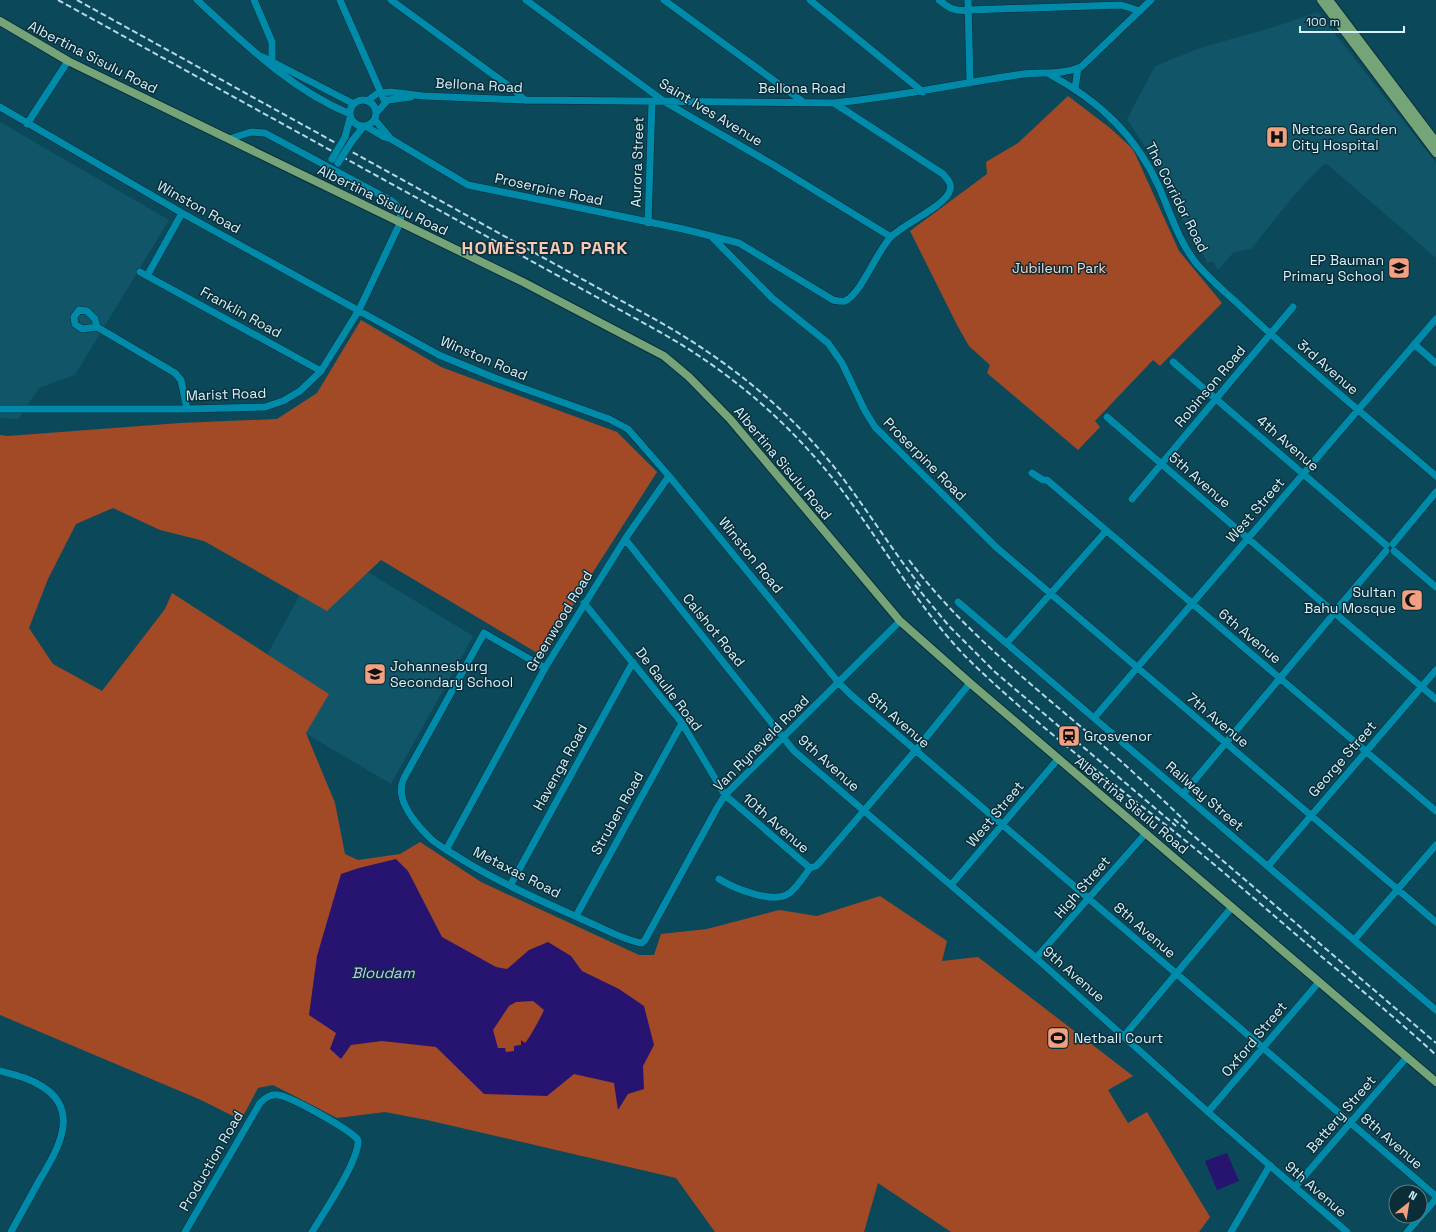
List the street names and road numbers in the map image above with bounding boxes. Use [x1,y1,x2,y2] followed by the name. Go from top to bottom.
[25,17,161,97] street label: Albertina Sisulu Road
[435,74,523,96] street label: Bellona Road
[656,74,766,150] street label: Saint Ives Avenue
[758,79,846,97] street label: Bellona Road
[626,116,648,208] street label: Aurora Street
[1141,139,1213,255] street label: The Corridor Road
[315,161,451,239] street label: Albertina Sisulu Road
[493,169,605,209] street label: Proserpine Road
[154,177,244,237] street label: Winston Road
[197,282,285,342] street label: Franklin Road
[438,332,530,384] street label: Winston Road
[1294,335,1362,399] street label: 3rd Avenue
[1171,341,1249,431] street label: Robinson Road
[185,384,267,404] street label: Marist Road
[730,403,836,523] street label: Albertina Sisulu Road
[1253,411,1323,475] street label: 4th Avenue
[880,414,970,504] street label: Proserpine Road
[1165,448,1235,512] street label: 5th Avenue
[1222,474,1288,546] street label: West Street
[715,513,787,597] street label: Winston Road
[522,567,596,675] street label: Greenwood Road
[679,590,749,670] street label: Calshot Road
[1215,605,1285,667] street label: 6th Avenue
[632,644,706,734] street label: De Gaulle Road
[864,688,934,752] street label: 8th Avenue
[1183,689,1253,751] street label: 7th Avenue
[709,691,813,795] street label: Van Ryneveld Road
[1304,717,1380,801] street label: George Street
[529,721,591,813] street label: Havenga Road
[795,731,863,795] street label: 9th Avenue
[1072,752,1192,858] street label: Albertina Sisulu Road
[1162,757,1248,835] street label: Railway Street
[587,768,647,858] street label: Struben Road
[962,777,1028,851] street label: West Street
[739,789,813,857] street label: 10th Avenue
[470,842,564,902] street label: Metaxas Road
[1050,852,1114,922] street label: High Street
[1110,898,1180,962] street label: 8th Avenue
[1039,942,1109,1006] street label: 9th Avenue
[1217,998,1291,1080] street label: Oxford Street
[1302,1072,1380,1156] street label: Battery Street
[175,1108,247,1214] street label: Production Road
[1357,1109,1427,1173] street label: 8th Avenue
[1281,1157,1351,1221] street label: 9th Avenue

